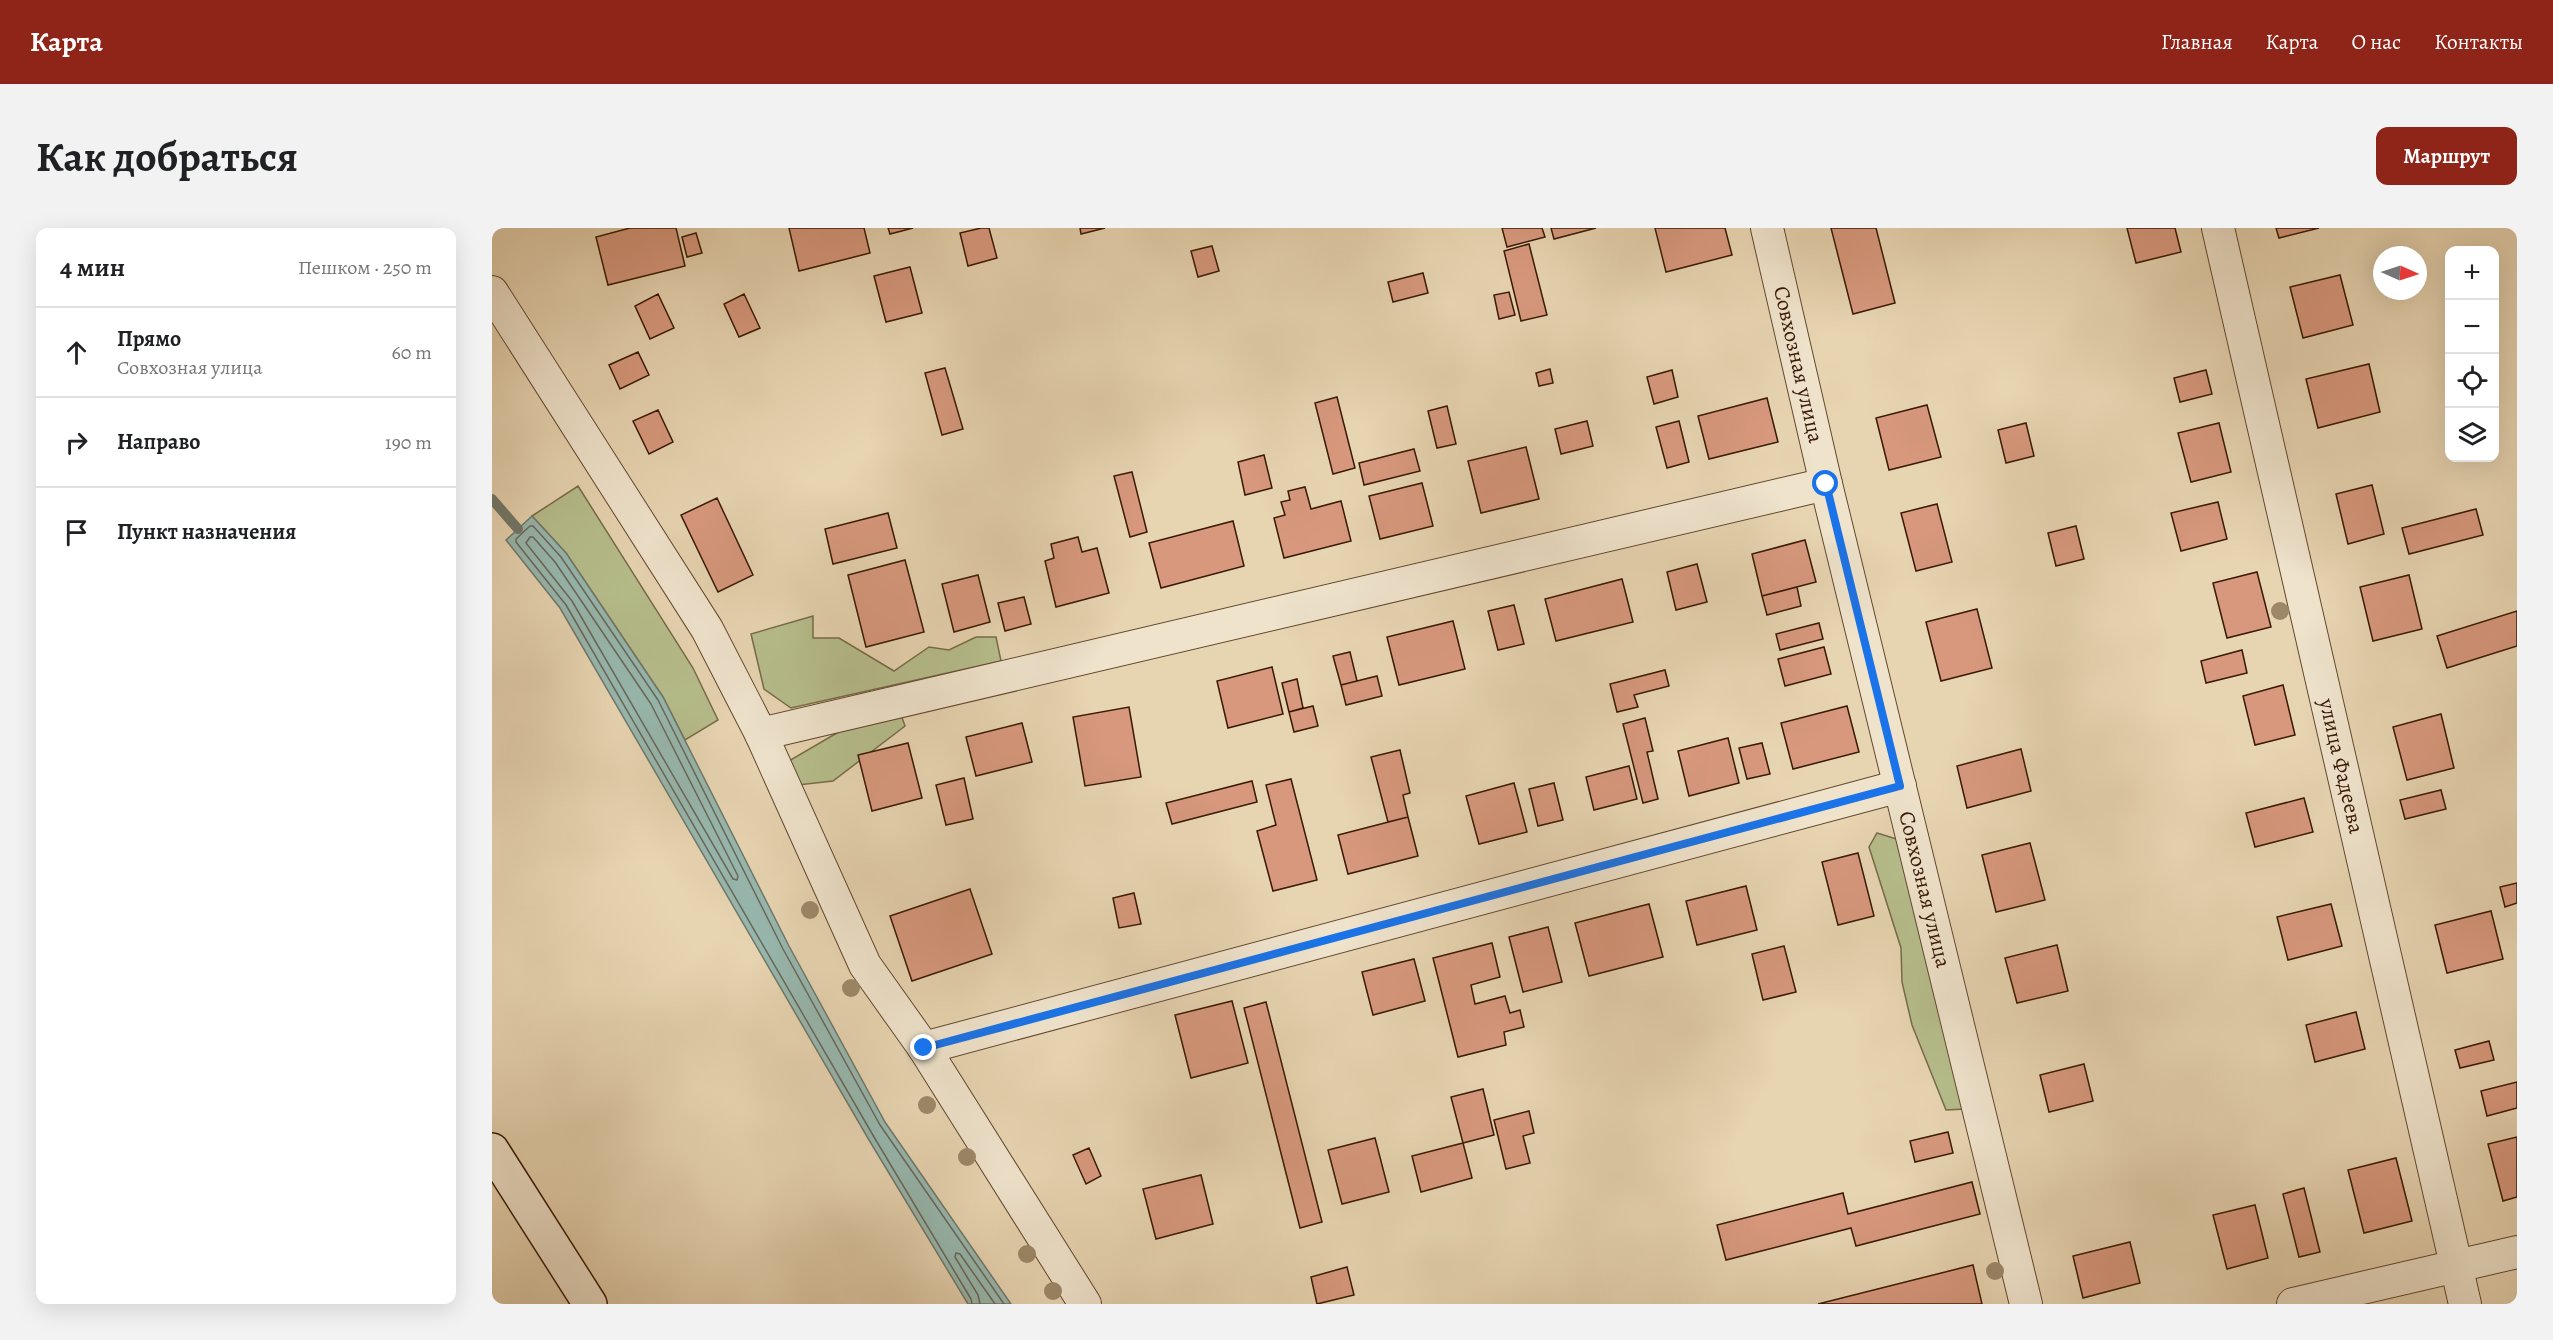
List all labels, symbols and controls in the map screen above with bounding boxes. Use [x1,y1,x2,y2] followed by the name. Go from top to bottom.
[30,23,103,61] text: Карта
[2161,28,2233,56] text: Главная
[2266,28,2318,56] text: Карта
[2351,28,2401,56] text: О нас
[2434,28,2523,56] text: Контакты
[2376,127,2517,185] button: Маршрут
[36,128,298,185] text: Как добраться
[2373,246,2427,300] north arrow
[2445,246,2499,462] map controls
[2445,246,2499,300] button: +
[60,250,125,285] text: 4 мин
[298,254,432,281] text: Пешком · 250 m
[1766,283,1831,447] street label: Совхозная улица
[2445,300,2499,354] button: −
[117,324,181,354] text: Прямо
[60,336,93,369] icon: ahead
[392,339,432,366] text: 60 m
[117,354,262,381] text: Совхозная улица
[2445,354,2499,408] button: locate
[2445,408,2499,462] button: layers
[60,426,93,459] icon: right
[117,427,200,457] text: Направо
[385,429,432,456] text: 190 m
[1812,470,1838,496] route start
[60,516,93,549] icon: arrive
[117,517,296,547] text: Пункт назначения
[2311,695,2372,837] street label: улица Фадеева
[1891,808,1959,972] street label: Совхозная улица
[910,1034,936,1060] route end

